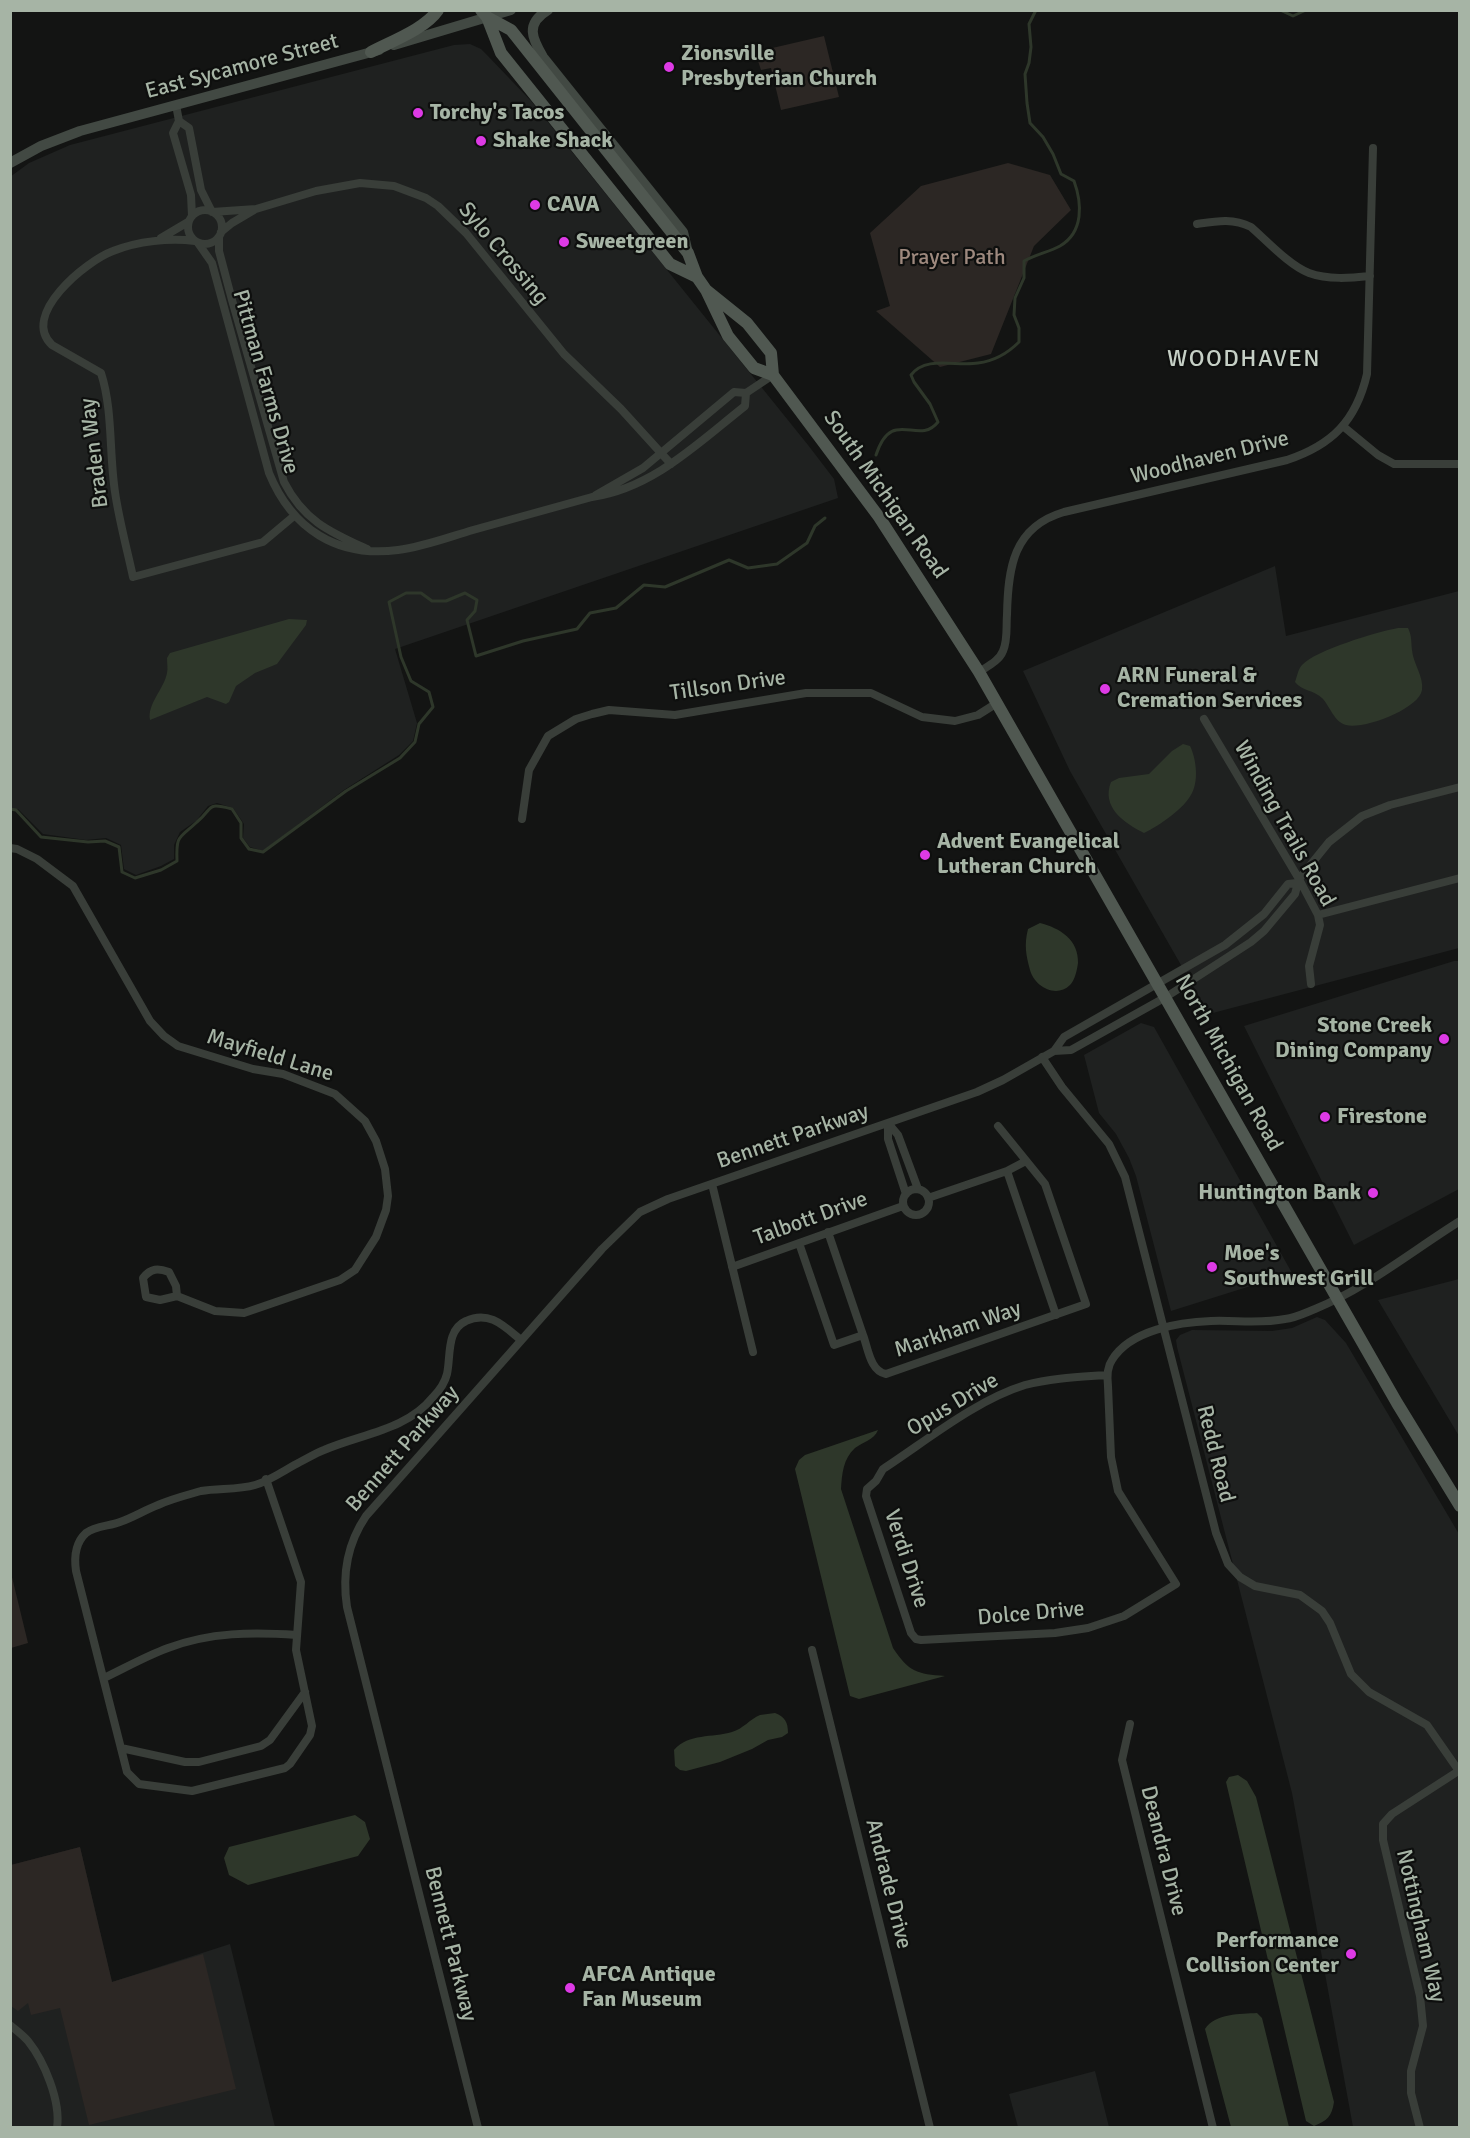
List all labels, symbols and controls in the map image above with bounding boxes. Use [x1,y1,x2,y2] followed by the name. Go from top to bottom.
[143,29,341,105] street label: East Sycamore Street
[681,41,877,92] place label: Zionsville Presbyterian Church
[662,60,676,74] marker: Zionsville Presbyterian Church
[430,100,564,126] place label: Torchy's Tacos
[411,106,425,120] marker: Torchy's Tacos
[493,128,613,154] place label: Shake Shack
[474,134,488,148] marker: Shake Shack
[547,192,600,218] place label: CAVA
[452,197,554,311] street label: Sylo Crossing
[528,198,542,212] marker: CAVA
[576,229,688,255] place label: Sweetgreen
[557,235,571,249] marker: Sweetgreen
[898,245,1006,271] park label: Prayer Path
[226,287,304,477] street label: Pittman Farms Drive
[1167,346,1321,374] district label: WOODHAVEN
[75,397,115,509] street label: Braden Way
[817,406,953,584] street label: South Michigan Road
[1128,426,1292,490] street label: Woodhaven Drive
[1117,663,1302,714] place label: ARN Funeral & Cremation Services
[668,665,788,707] street label: Tillson Drive
[1098,682,1112,696] marker: ARN Funeral & Cremation Services
[1227,736,1341,912] street label: Winding Trails Road
[937,829,1120,880] place label: Advent Evangelical Lutheran Church
[918,848,932,862] marker: Advent Evangelical Lutheran Church
[1168,970,1288,1156] street label: North Michigan Road
[1275,1013,1432,1064] place label: Stone Creek Dining Company
[203,1024,337,1088] street label: Mayfield Lane
[1437,1032,1451,1046] marker: Stone Creek Dining Company
[714,1099,872,1175] street label: Bennett Parkway
[1337,1104,1427,1130] place label: Firestone
[1318,1110,1332,1124] marker: Firestone
[1198,1180,1361,1206] place label: Huntington Bank
[751,1186,871,1252] street label: Talbott Drive
[1366,1186,1380,1200] marker: Huntington Bank
[1224,1241,1374,1292] place label: Moe's Southwest Grill
[1205,1260,1219,1274] marker: Moe's Southwest Grill
[891,1296,1025,1364] street label: Markham Way
[903,1367,1003,1443] street label: Opus Drive
[341,1380,465,1518] street label: Bennett Parkway
[1190,1403,1240,1505] street label: Redd Road
[878,1506,934,1612] street label: Verdi Drive
[976,1596,1086,1632] street label: Dolce Drive
[1134,1783,1192,1919] street label: Deandra Drive
[859,1816,917,1952] street label: Andrade Drive
[1390,1847,1450,2005] street label: Nottingham Way
[418,1864,482,2024] street label: Bennett Parkway
[1186,1928,1339,1980] place label: Performance Collision Center
[1344,1947,1358,1961] marker: Performance Collision Center
[582,1962,716,2014] place label: AFCA Antique Fan Museum
[563,1981,577,1995] marker: AFCA Antique Fan Museum

